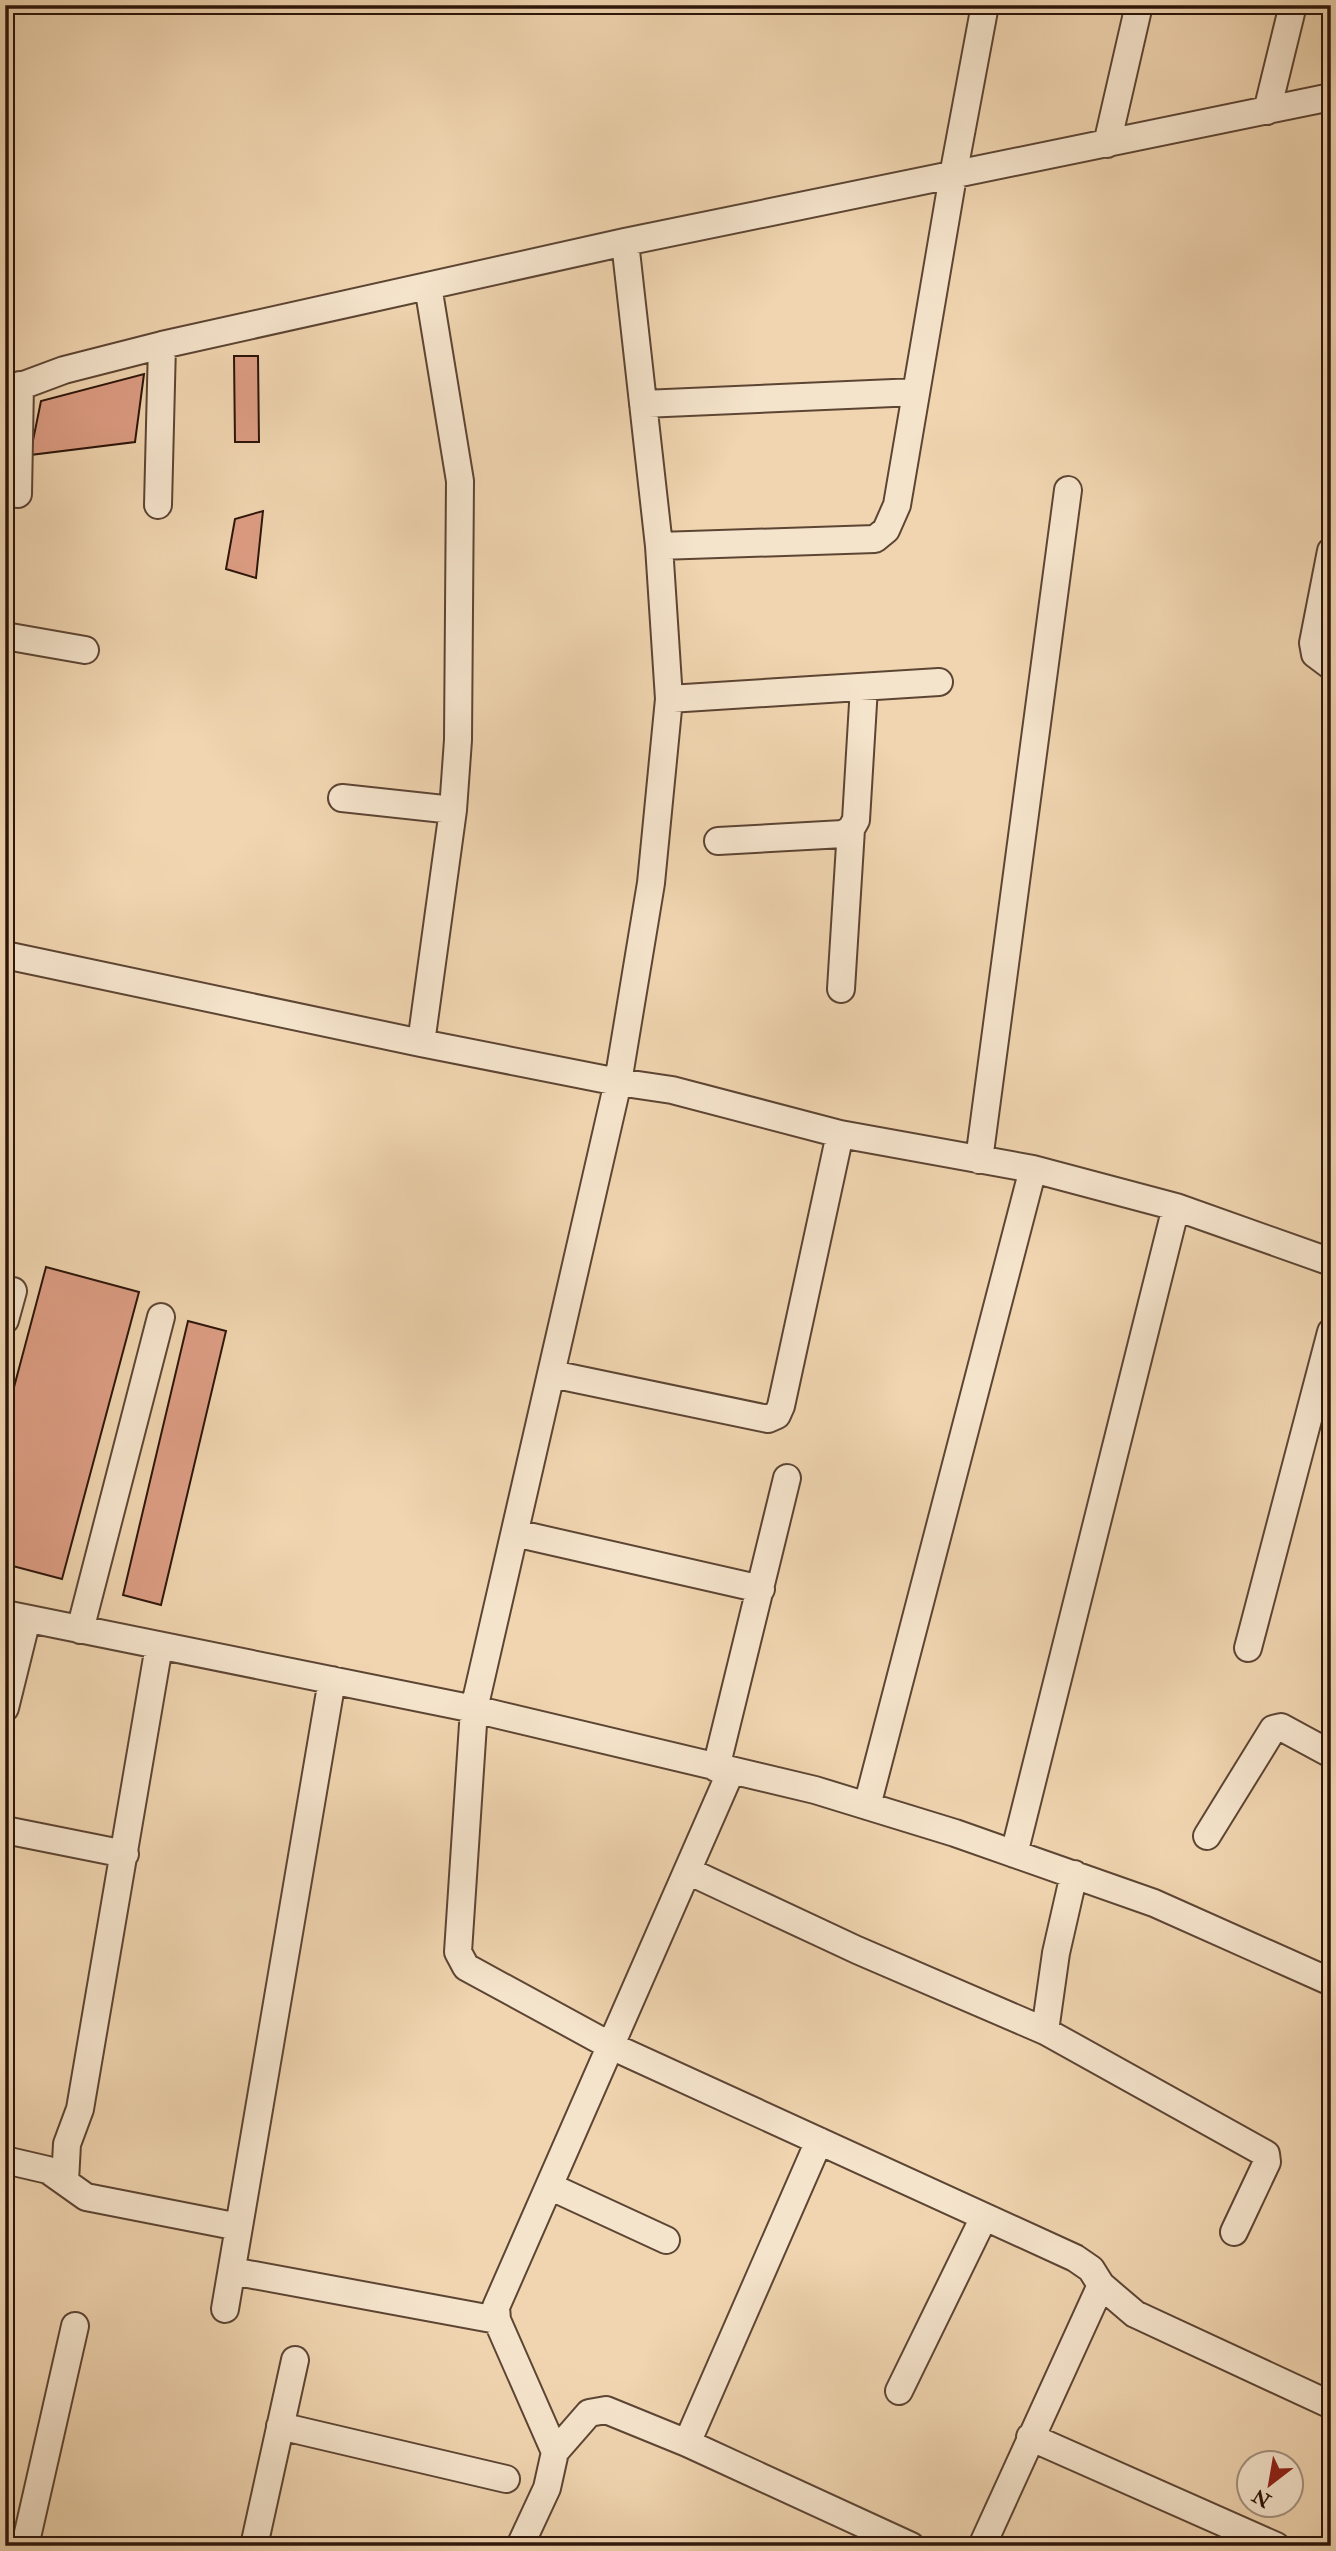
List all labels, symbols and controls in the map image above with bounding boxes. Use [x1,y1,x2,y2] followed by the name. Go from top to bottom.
[1234,2450,1304,2520] north arrow
[1247,2483,1276,2513] text: N

